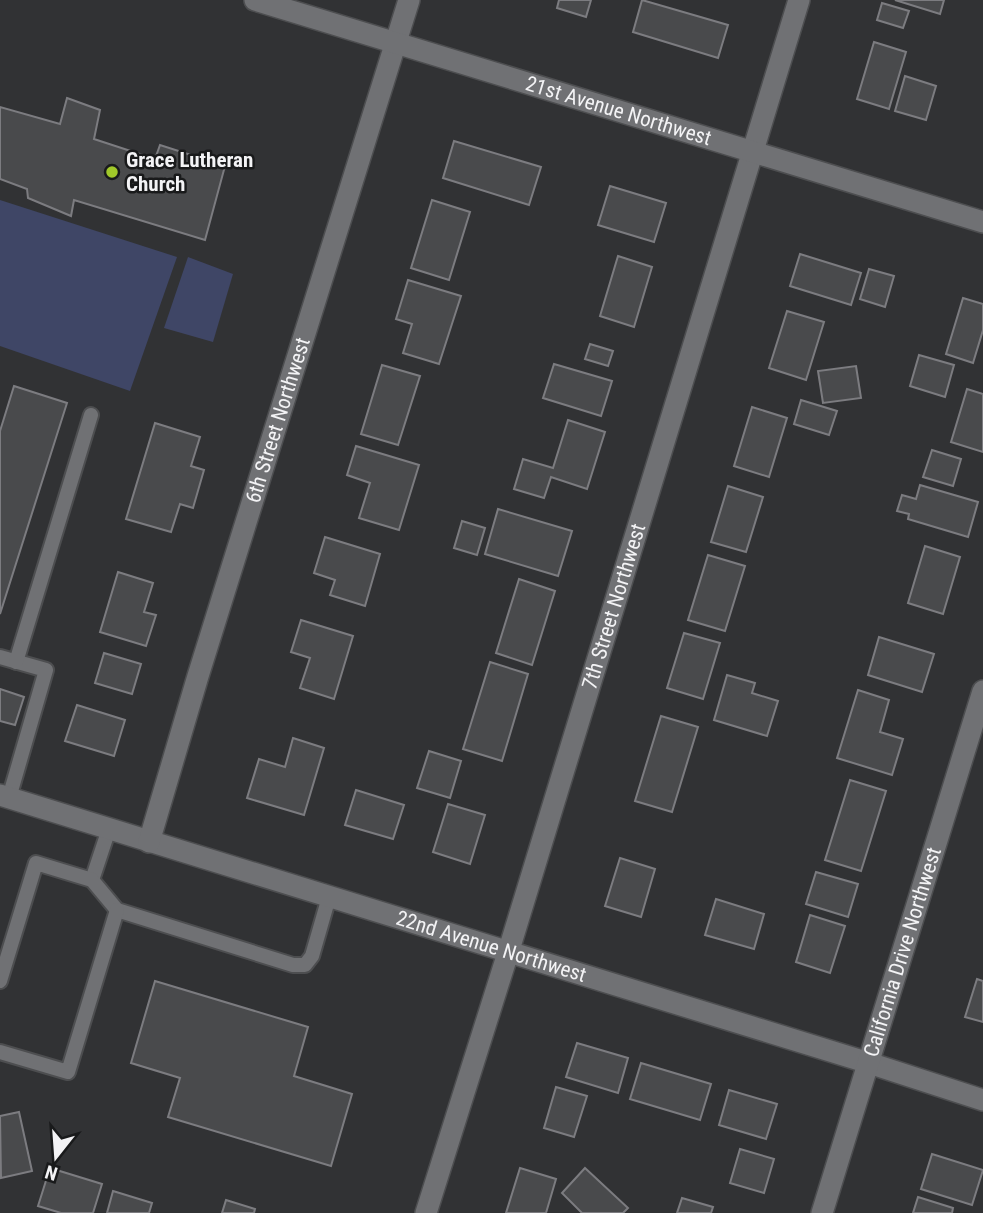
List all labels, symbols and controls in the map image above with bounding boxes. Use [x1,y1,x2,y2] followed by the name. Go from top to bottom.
[523,71,714,150] street label: 21st Avenue Northwest
[126,148,253,196] place label: Grace Lutheran Church
[104,164,120,180] marker: Grace Lutheran Church
[241,335,315,506] street label: 6th Street Northwest
[577,521,650,692] street label: 7th Street Northwest
[859,844,946,1060] street label: California Drive Northwest
[393,906,589,987] street label: 22nd Avenue Northwest
[21,1122,91,1192] north arrow
[42,1160,60,1185] text: N

